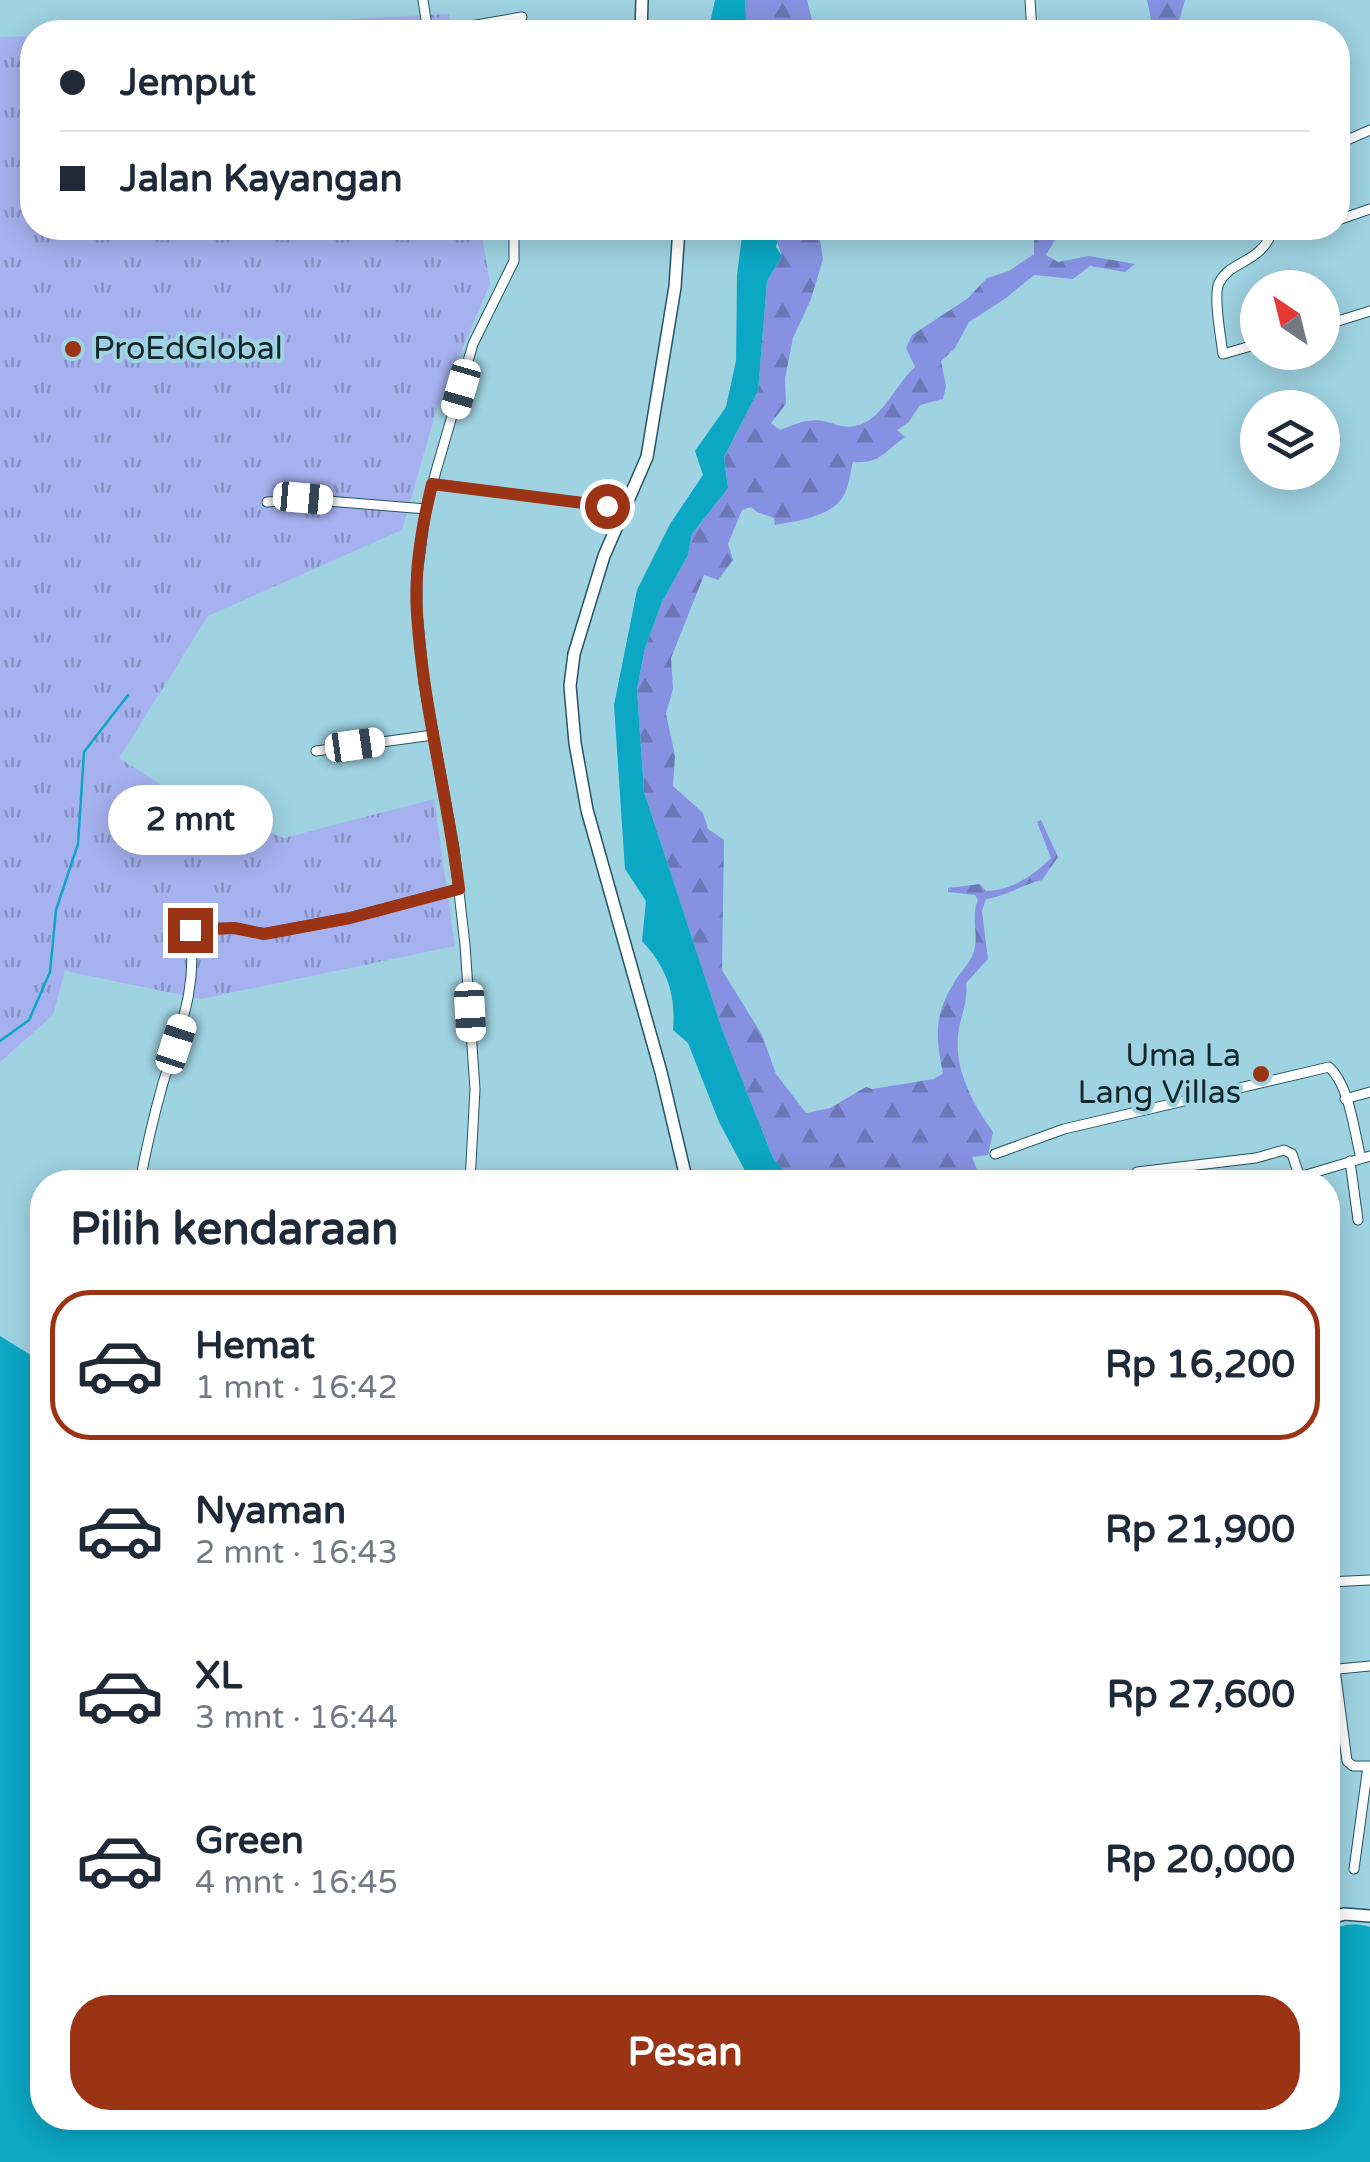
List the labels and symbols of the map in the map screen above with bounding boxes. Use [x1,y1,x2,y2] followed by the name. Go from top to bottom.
[1240,270,1340,370] north arrow
[93,330,283,368] place label: ProEdGlobal
[62,338,84,360] marker: ProEdGlobal
[438,356,484,422] car
[272,480,334,516] car
[585,484,630,529] route start
[323,726,387,764] car
[108,785,272,855] callout: 2 mnt
[168,908,213,953] route end
[453,981,487,1043] car
[152,1011,200,1077] car
[1077,1037,1241,1112] place label: Uma La Lang Villas
[1250,1063,1272,1085] marker: Uma La Lang Villas

